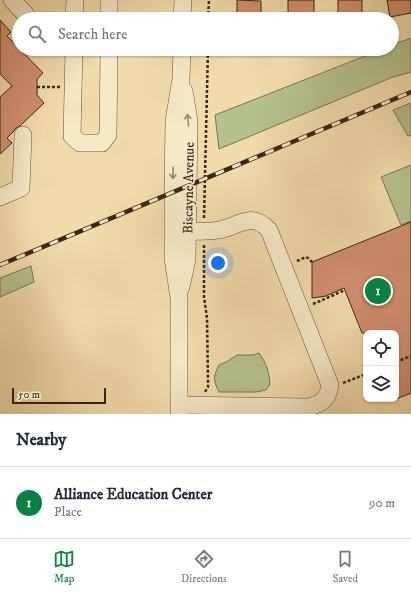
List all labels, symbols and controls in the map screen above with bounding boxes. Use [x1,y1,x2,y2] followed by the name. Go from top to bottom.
[12,12,399,56] search box
[26,23,48,45] icon: search
[58,25,127,44] text: Search here
[185,113,192,126] one-way arrow
[179,142,199,234] street label: Biscayne Avenue
[169,166,177,179] one-way arrow
[208,253,228,273] your location
[365,276,391,306] pin: 1
[363,330,399,402] map controls
[363,330,399,366] button: locate
[363,366,399,402] button: layers
[12,386,106,405] scale bar
[18,388,40,402] text: 50 m
[16,429,66,451] text: Nearby
[54,485,212,504] text: Alliance Education Center
[27,495,31,511] text: 1
[369,495,395,511] text: 90 m
[54,504,82,520] text: Place
[53,548,75,586] tab: Map
[181,548,227,586] tab: Directions
[333,548,358,586] tab: Saved

